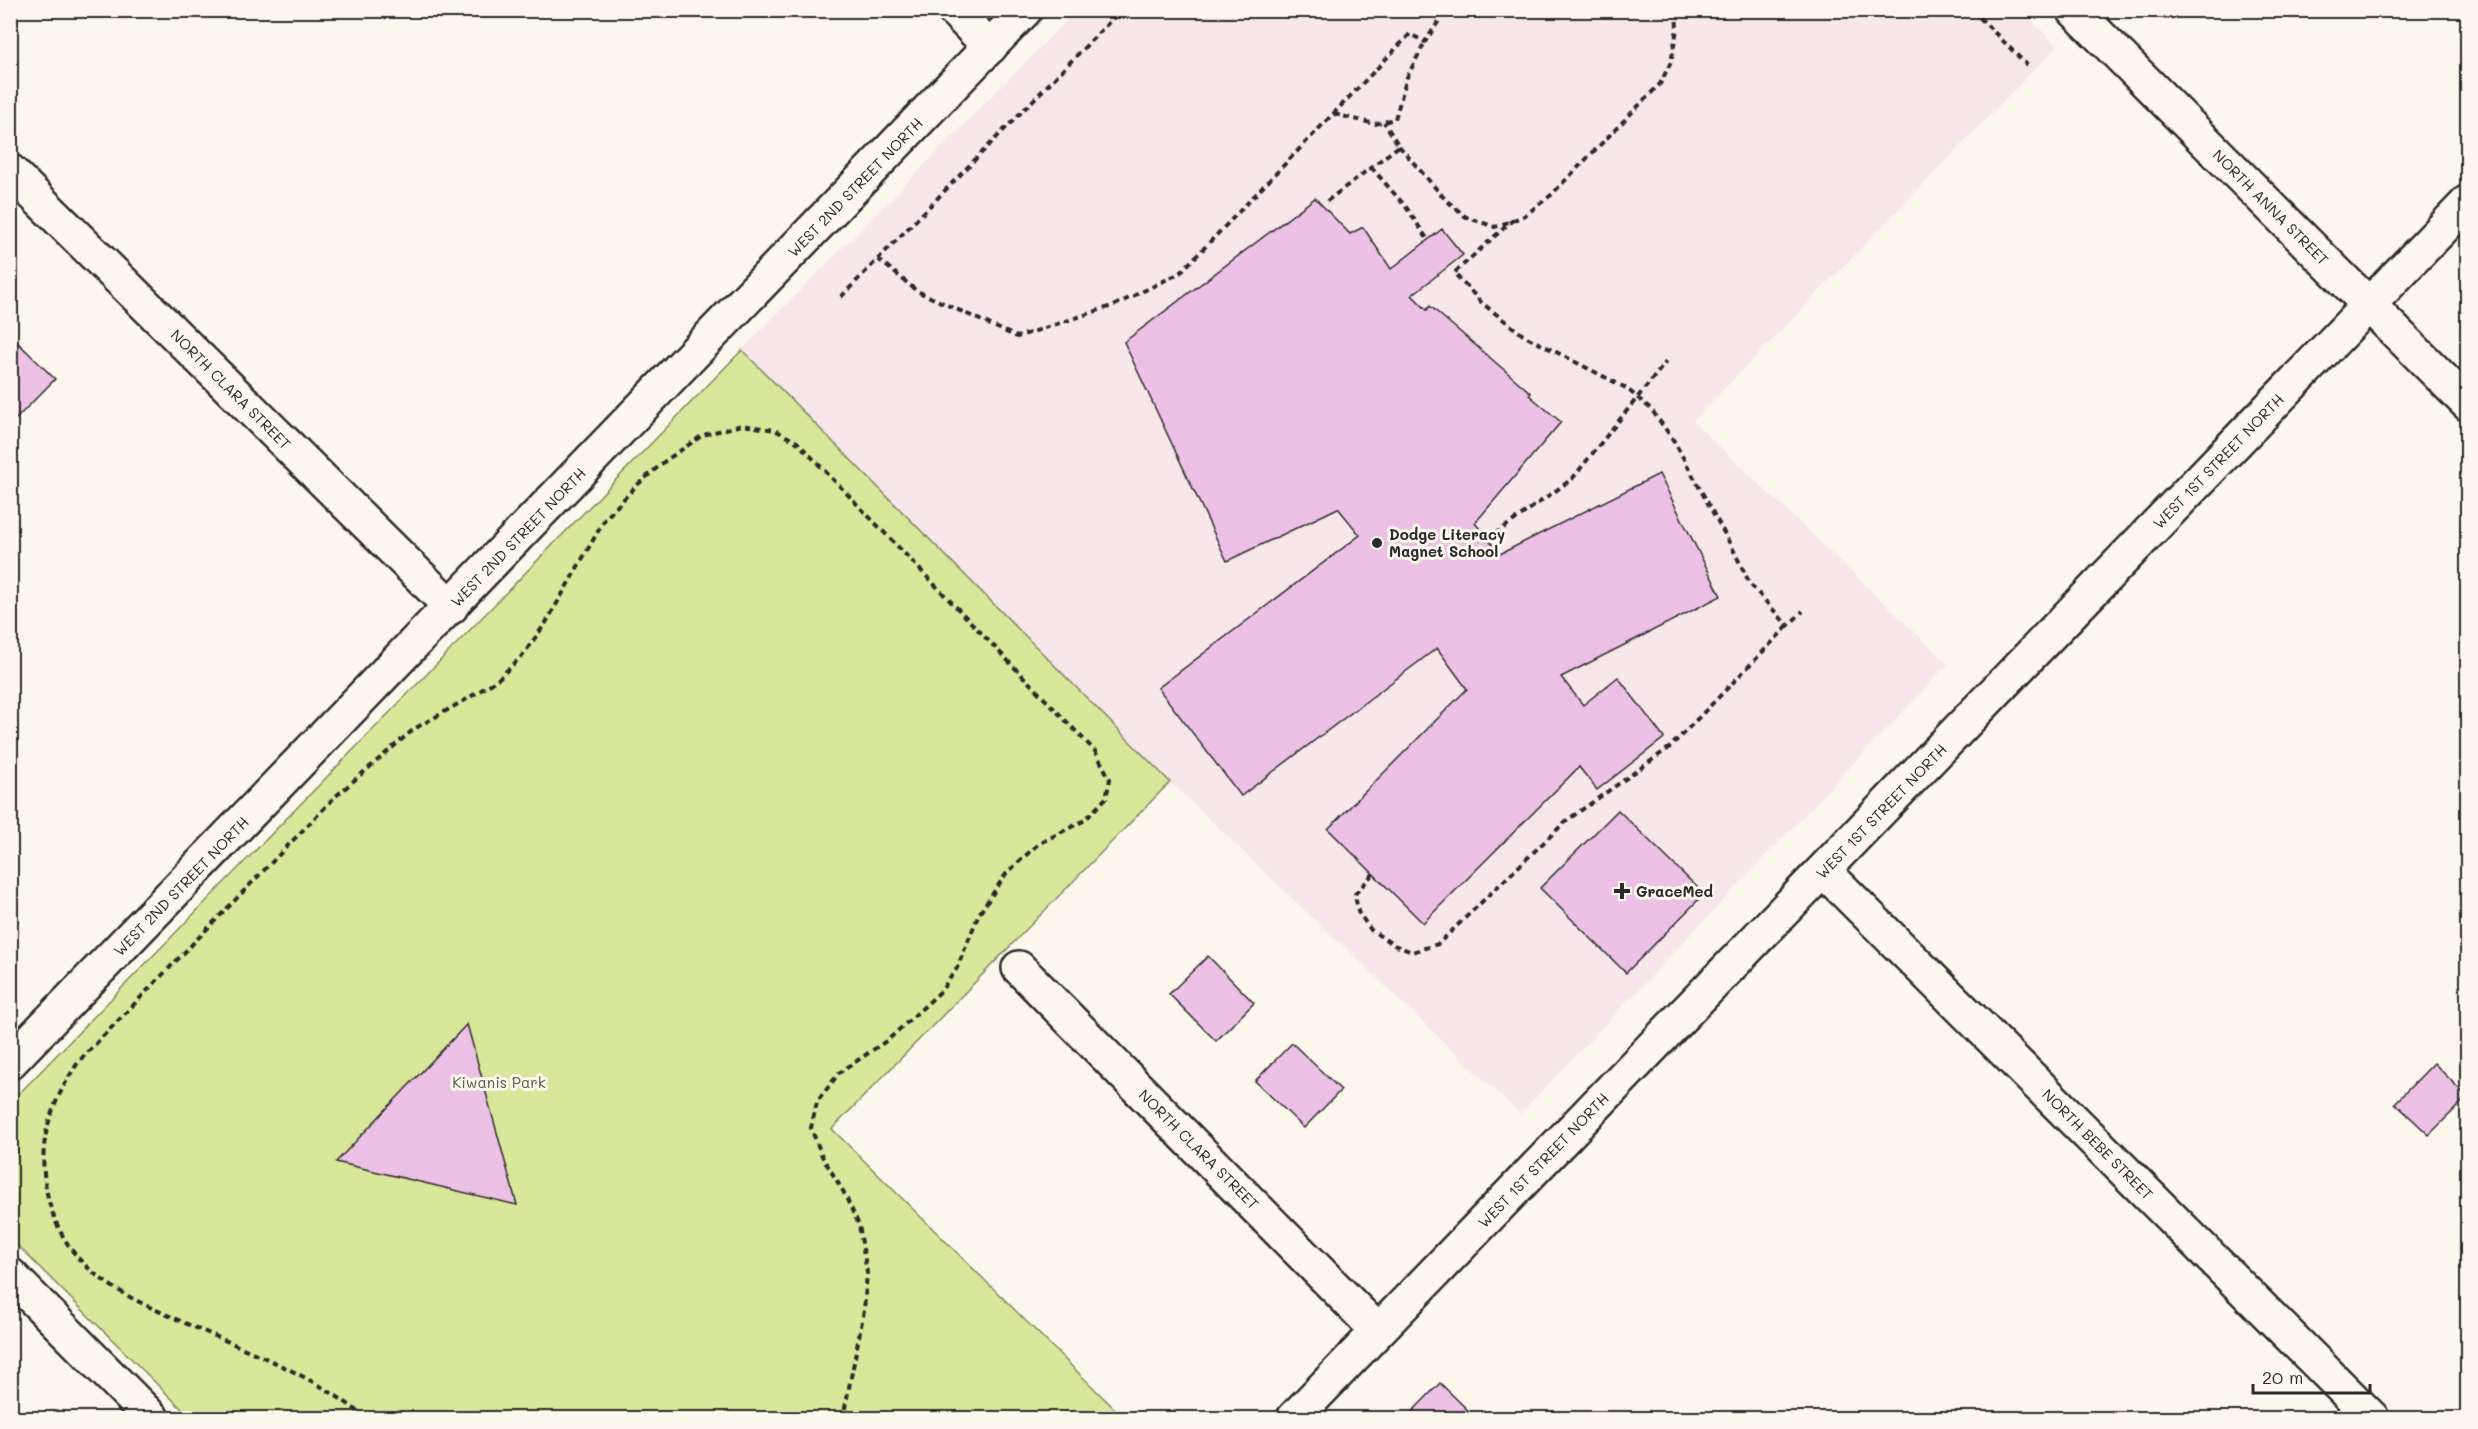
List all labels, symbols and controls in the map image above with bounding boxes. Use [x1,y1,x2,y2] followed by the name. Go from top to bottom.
[783,113,927,261] street label: WEST 2ND STREET NORTH
[2209,145,2333,269] street label: NORTH ANNA STREET
[167,325,295,453] street label: NORTH CLARA STREET
[2148,389,2288,533] street label: WEST 1ST STREET NORTH
[446,463,590,611] street label: WEST 2ND STREET NORTH
[1389,524,1505,561] place label: Dodge Literacy Magnet School
[1370,536,1384,550] marker: Dodge Literacy Magnet School
[1811,739,1951,883] street label: WEST 1ST STREET NORTH
[109,812,253,960] street label: WEST 2ND STREET NORTH
[1636,881,1714,901] place label: GraceMed
[1613,882,1631,900] marker: GraceMed
[452,1072,546,1092] park label: Kiwanis Park
[2038,1084,2158,1204] street label: NORTH BEBE STREET
[1135,1085,1263,1213] street label: NORTH CLARA STREET
[1473,1088,1613,1232] street label: WEST 1ST STREET NORTH
[2253,1357,2370,1395] scale bar
[2262,1365,2303,1389] text: 20 m

